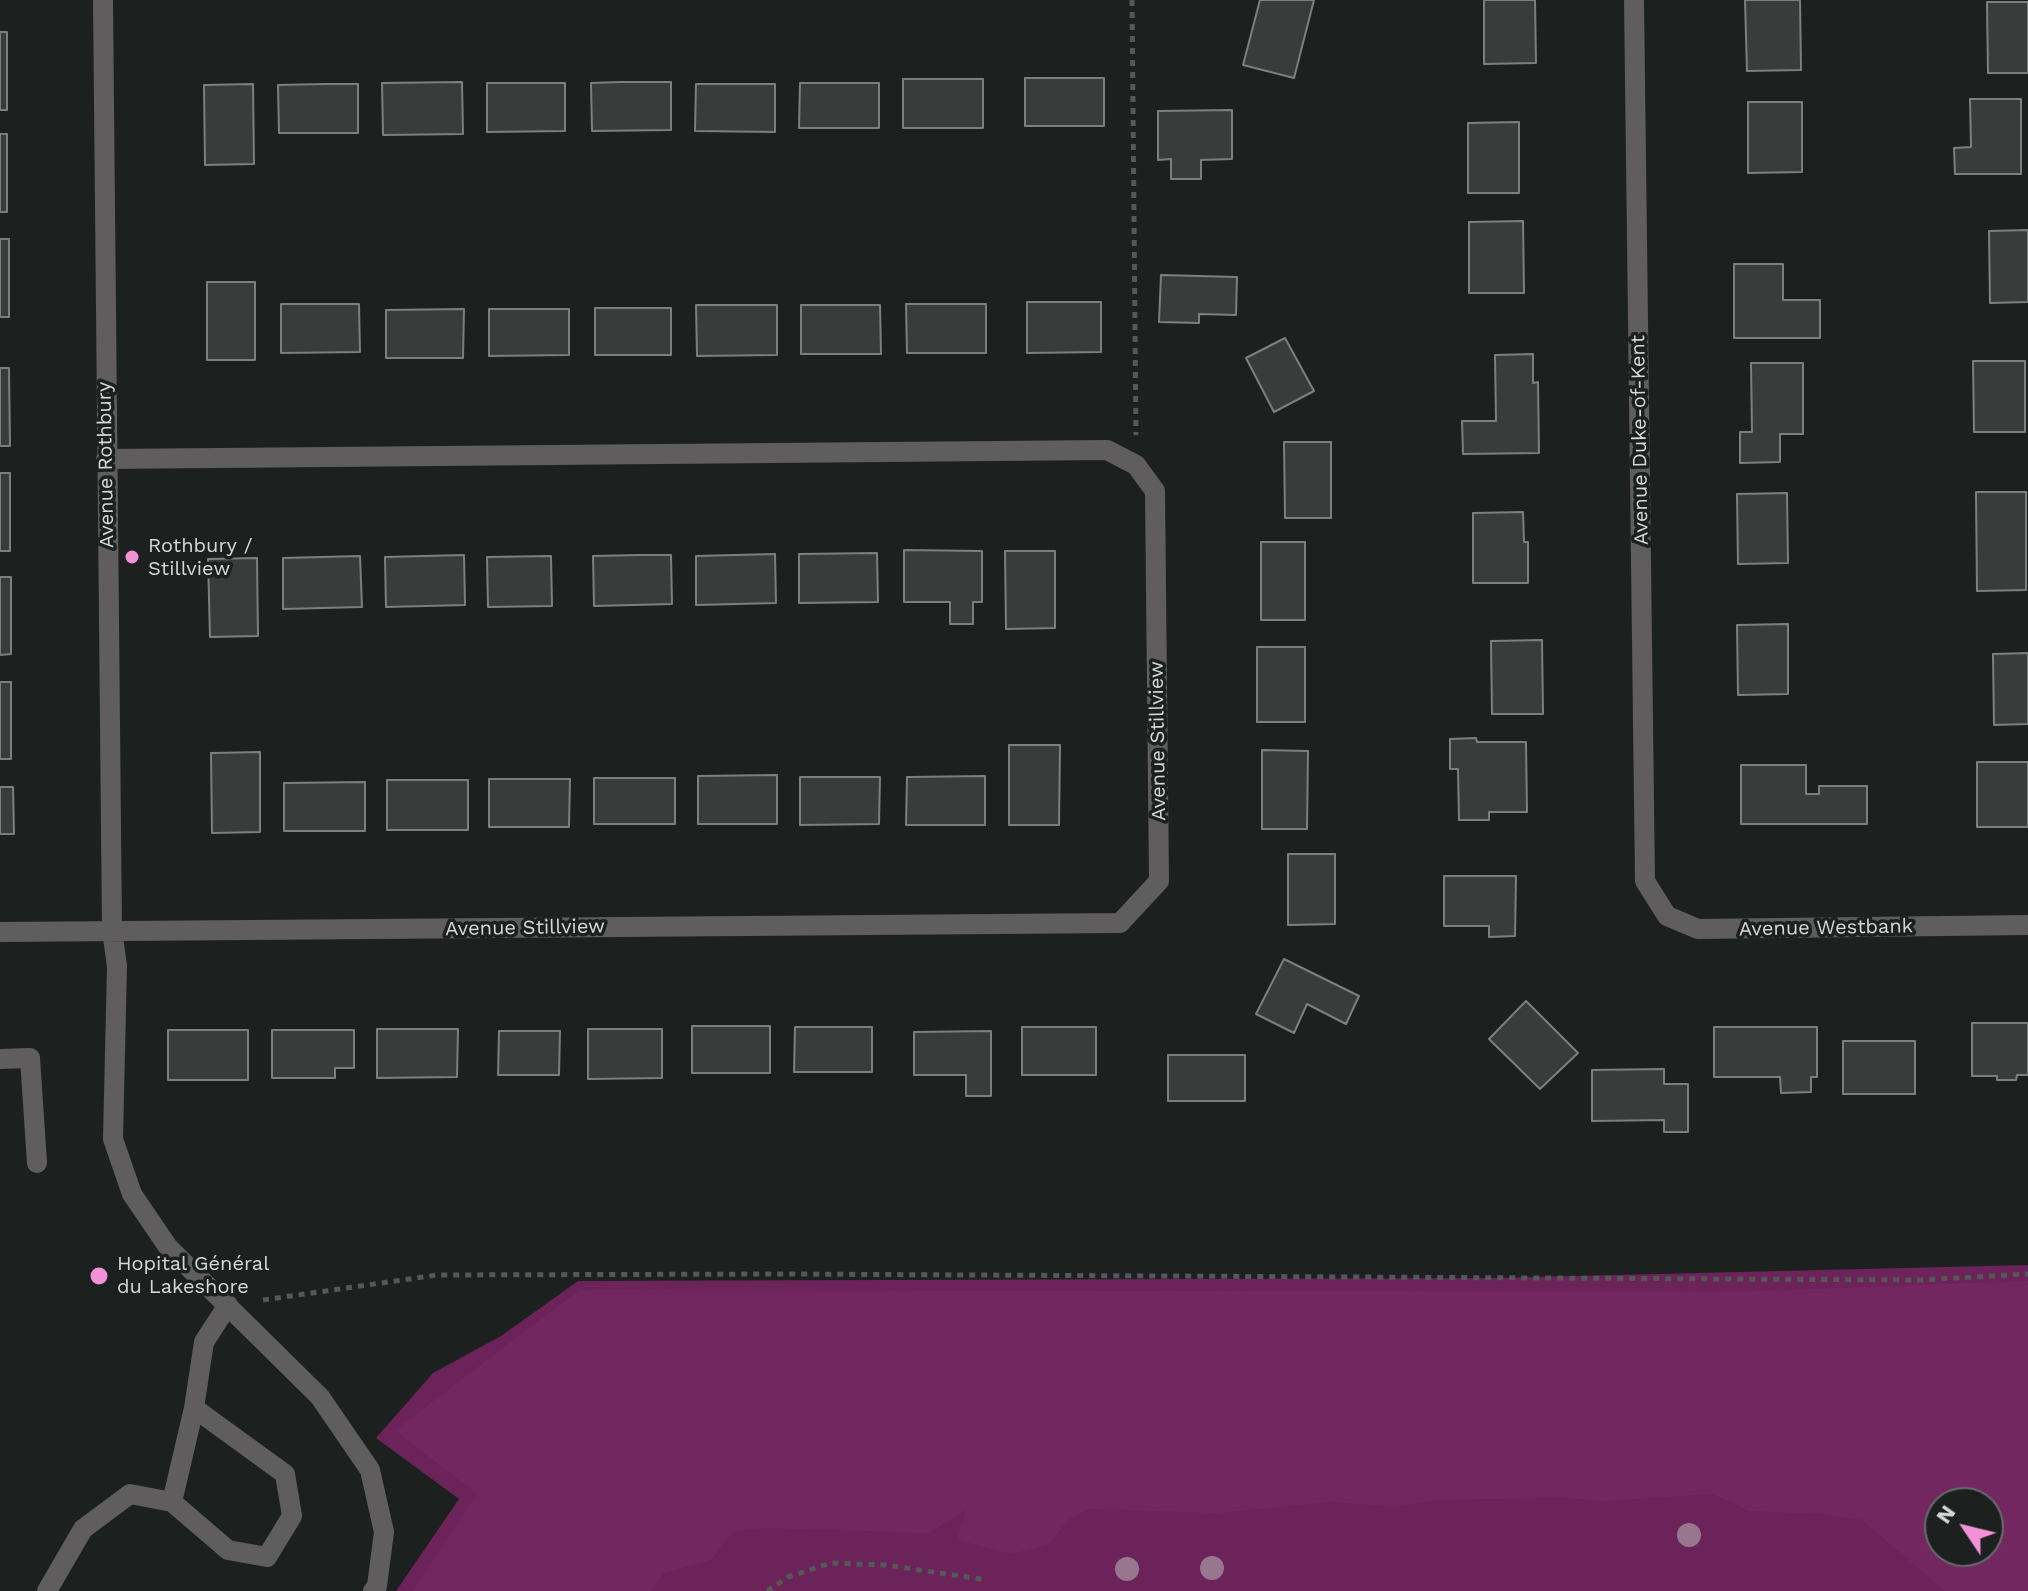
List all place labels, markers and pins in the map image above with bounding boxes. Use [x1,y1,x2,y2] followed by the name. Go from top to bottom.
[148,534,252,581] place label: Rothbury / Stillview
[123,548,141,566] marker: Rothbury / Stillview
[117,1252,269,1299] place label: Hopital Général du Lakeshore
[88,1265,110,1287] marker: Hopital Général du Lakeshore

